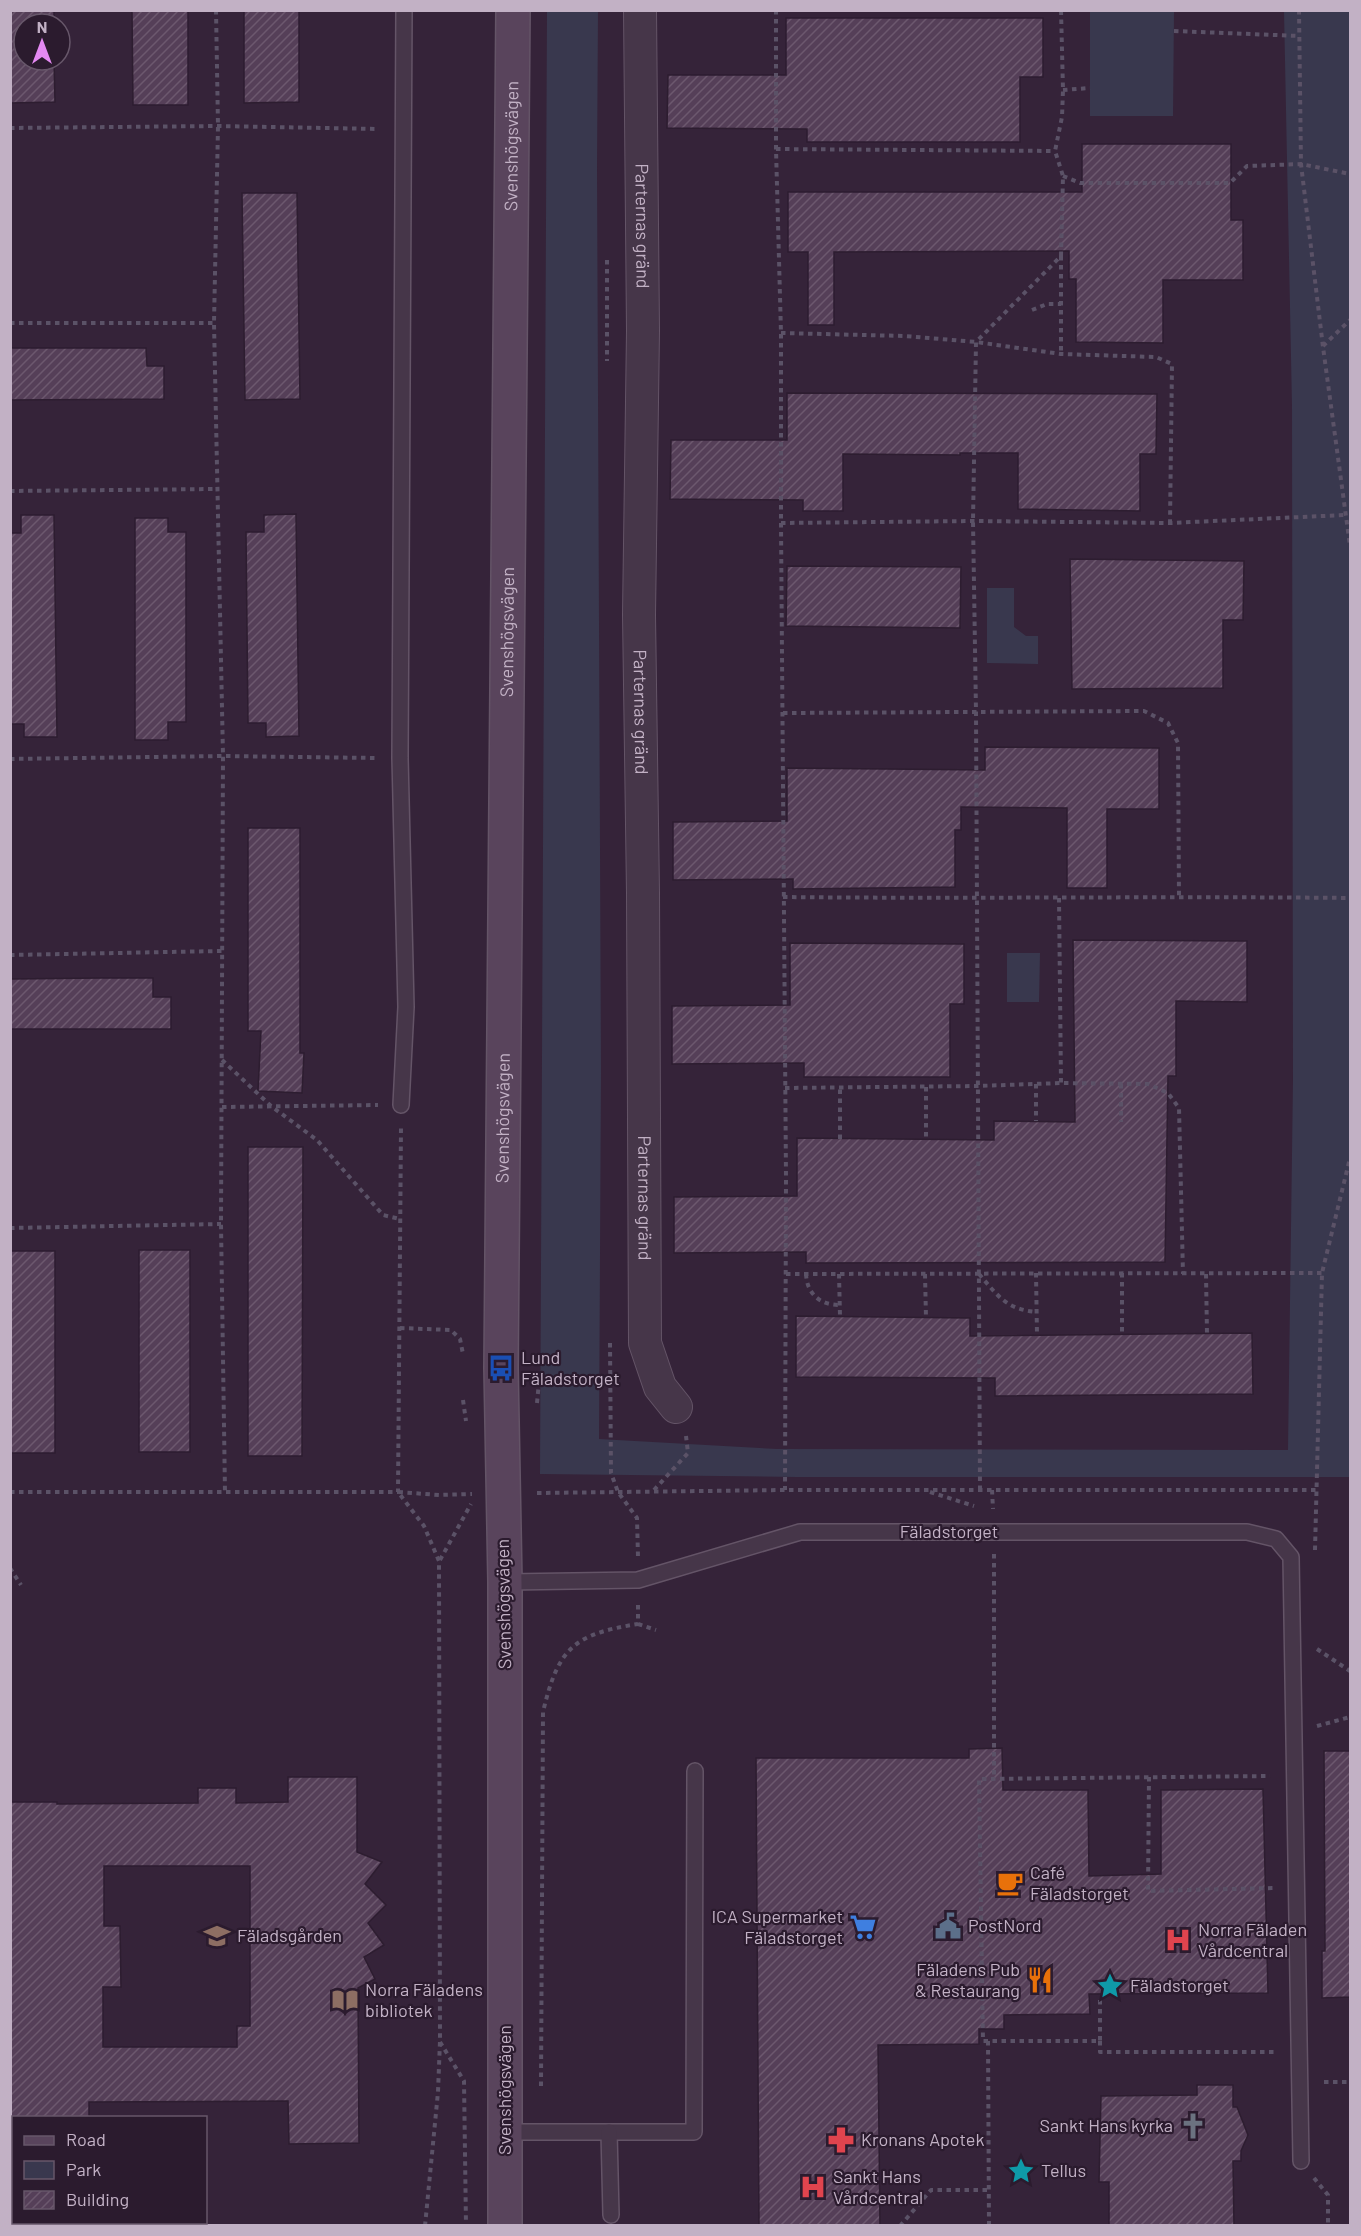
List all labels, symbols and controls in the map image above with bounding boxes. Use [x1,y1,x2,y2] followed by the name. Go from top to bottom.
[12,12,72,72] north arrow
[37,17,47,36] text: N
[499,81,522,211] street label: Svenshögsvägen
[631,163,655,289] street label: Parternas gränd
[495,567,518,697] street label: Svenshögsvägen
[629,649,653,775] street label: Parternas gränd
[491,1053,514,1183] street label: Svenshögsvägen
[634,1135,657,1260] street label: Parternas gränd
[521,1346,620,1389] place label: Lund Fäladstorget
[486,1353,516,1383] bus stop icon: Lund Fäladstorget
[900,1520,998,1542] street label: Fäladstorget
[491,1539,515,1669] street label: Svenshögsvägen
[1030,1861,1129,1904] place label: Café Fäladstorget
[995,1868,1025,1898] cafe icon: Café Fäladstorget
[711,1905,843,1948] place label: ICA Supermarket Fäladstorget
[933,1911,963,1941] public building icon: PostNord
[848,1912,878,1942] supermarket icon: ICA Supermarket Fäladstorget
[968,1914,1042,1936] place label: PostNord
[1198,1918,1307,1961] place label: Norra Fäladen Vårdcentral
[202,1921,232,1951] school or university icon: Fäladsgården
[237,1924,342,1946] place label: Fäladsgården
[1163,1925,1193,1955] hospital icon: Norra Fäladen Vårdcentral
[915,1958,1020,2001] place label: Fäladens Pub & Restaurang
[1025,1965,1055,1995] restaurant icon: Fäladens Pub & Restaurang
[1095,1971,1125,2001] place icon: Fäladstorget
[1130,1974,1229,1996] place label: Fäladstorget
[365,1978,483,2021] place label: Norra Fäladens bibliotek
[330,1985,360,2015] library icon: Norra Fäladens bibliotek
[493,2025,515,2155] street label: Svenshögsvägen
[1178,2111,1208,2141] church icon: Sankt Hans kyrka
[1040,2114,1173,2136] place label: Sankt Hans kyrka
[12,2116,207,2224] legend
[826,2125,856,2155] pharmacy icon: Kronans Apotek
[66,2128,106,2150] text: Road
[861,2128,984,2150] place label: Kronans Apotek
[1006,2156,1036,2186] place icon: Tellus
[66,2158,101,2180] text: Park
[1041,2159,1086,2181] place label: Tellus
[833,2165,923,2208] place label: Sankt Hans Vårdcentral
[798,2172,828,2202] hospital icon: Sankt Hans Vårdcentral
[66,2188,129,2210] text: Building

